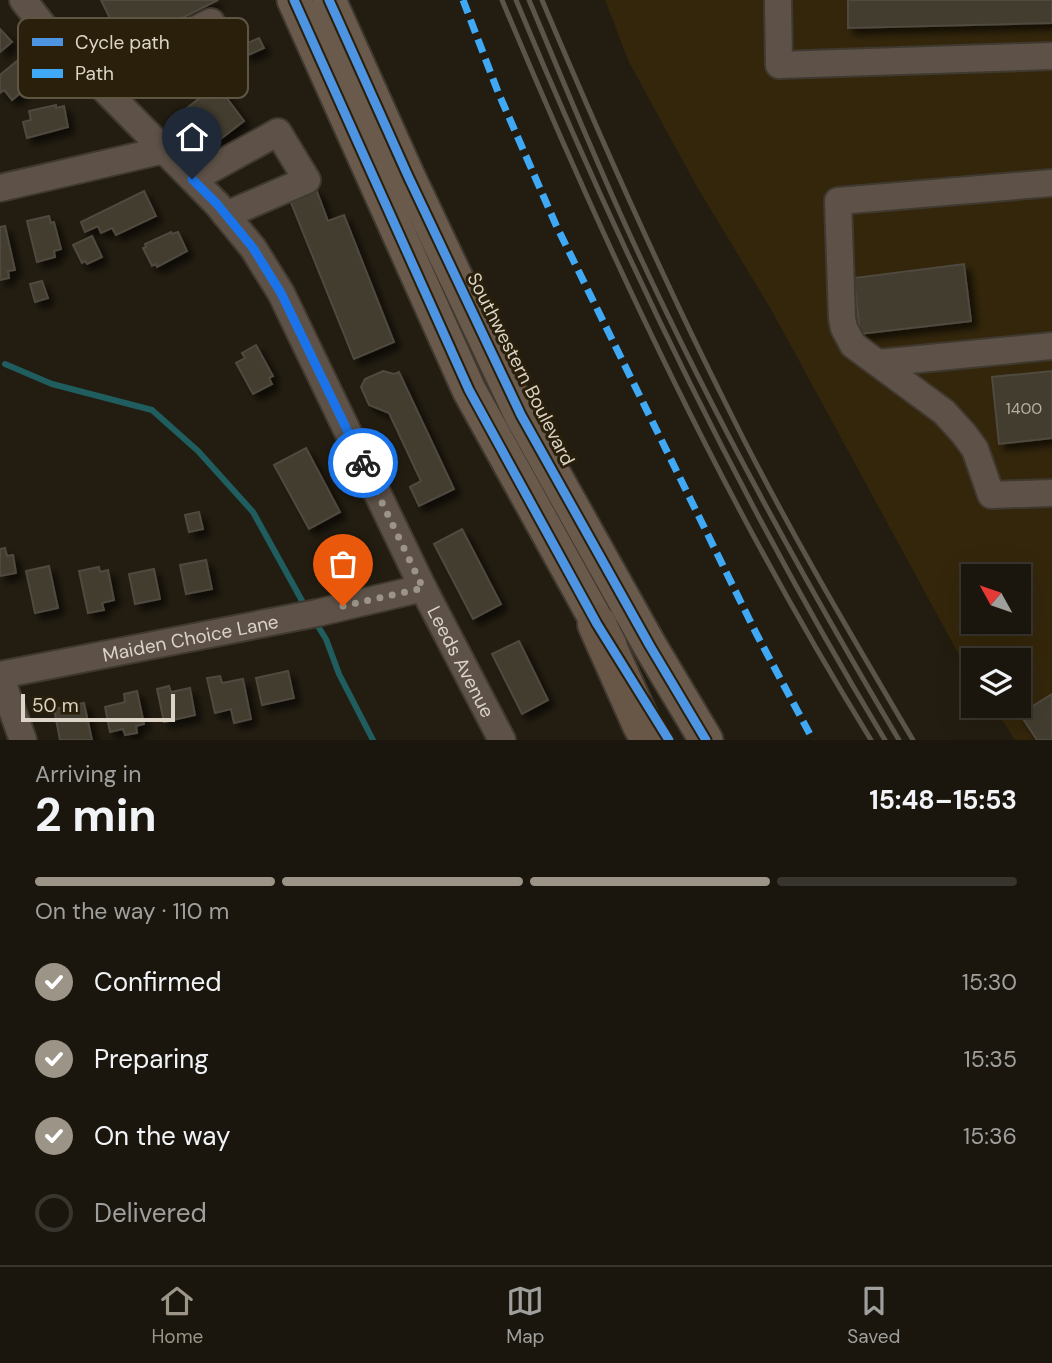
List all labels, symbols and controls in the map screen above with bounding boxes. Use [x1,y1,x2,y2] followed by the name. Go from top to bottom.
[18,18,248,98] legend
[75,30,170,55] text: Cycle path
[75,61,114,86] text: Path
[162,107,222,179] pin
[173,118,211,156] icon: home
[461,268,581,470] street label: Southwestern Boulevard
[1006,398,1042,419] house number: 1400
[328,428,398,498] courier
[344,444,382,482] icon: bike
[313,534,373,606] pin
[324,545,362,583] icon: bag
[961,564,1031,634] north arrow
[961,564,1031,718] map controls
[422,602,501,722] street label: Leeds Avenue
[100,608,281,667] street label: Maiden Choice Lane
[961,648,1031,718] button: layers
[21,691,175,723] scale bar
[32,693,79,718] text: 50 m
[35,759,141,789] text: Arriving in
[869,783,1017,817] text: 15:48–15:53
[35,785,157,845] text: 2 min
[35,896,229,926] text: On the way · 110 m
[35,963,73,1001] icon: check
[94,965,221,999] text: Confirmed
[962,967,1017,997] text: 15:30
[35,1040,73,1078] icon: check
[94,1042,209,1076] text: Preparing
[964,1044,1017,1074] text: 15:35
[35,1117,73,1155] icon: check
[94,1119,230,1153] text: On the way
[963,1121,1017,1151] text: 15:36
[94,1196,207,1230] text: Delivered
[151,1282,203,1349] tab: Home
[506,1282,544,1349] tab: Map
[847,1282,901,1349] tab: Saved

